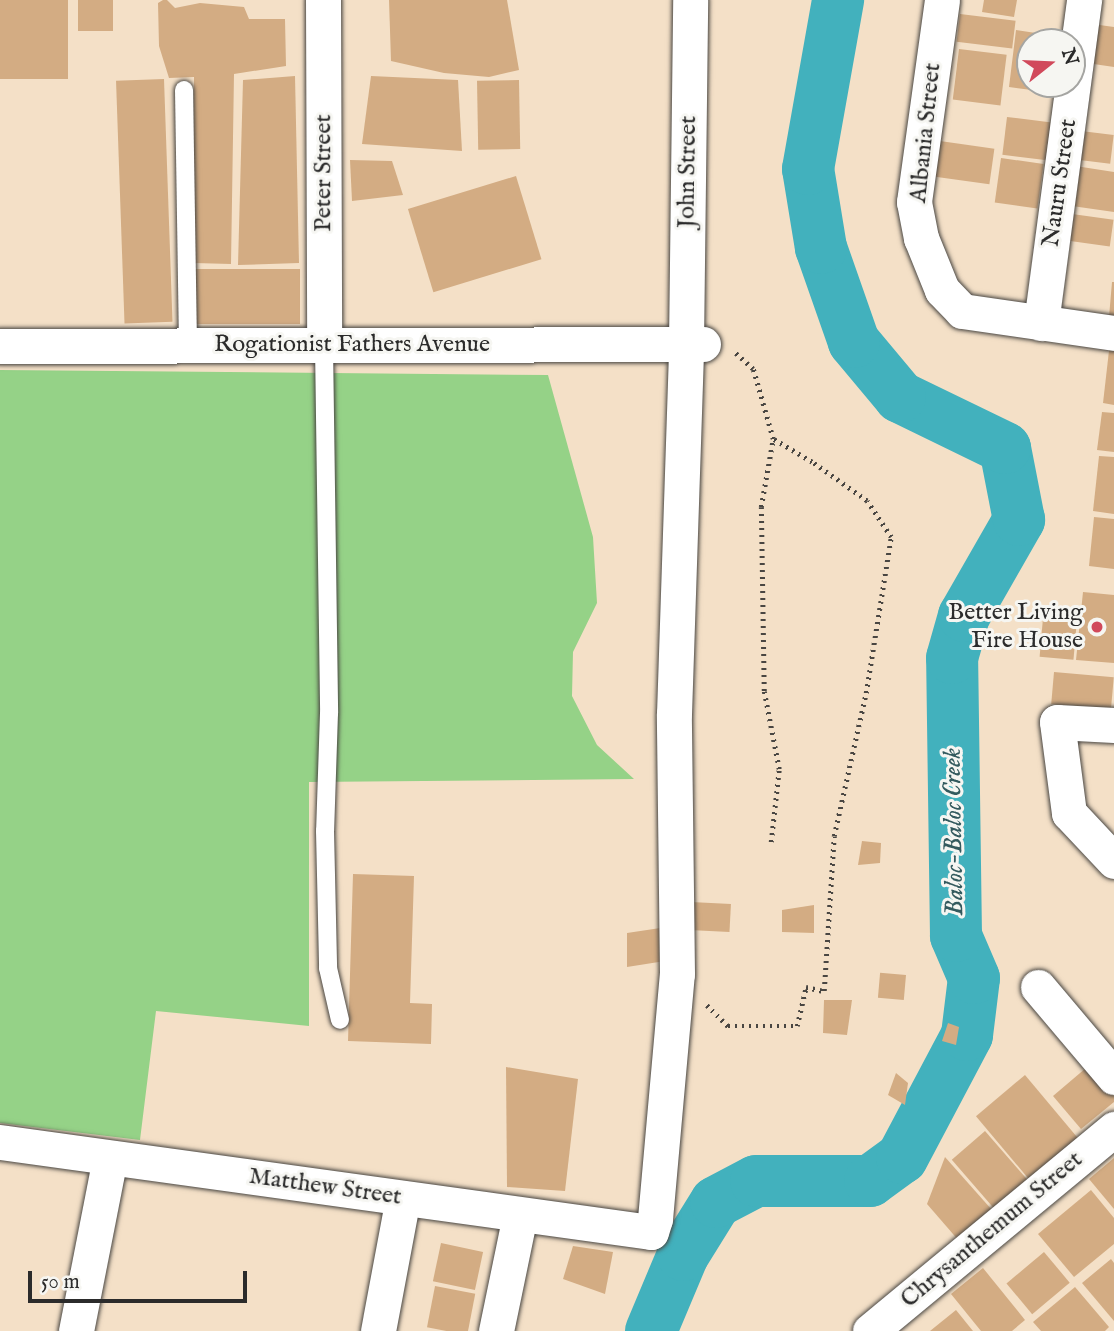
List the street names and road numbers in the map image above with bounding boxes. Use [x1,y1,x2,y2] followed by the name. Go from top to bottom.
[904,62,948,204] street label: Albania Street
[310,114,338,232] street label: Peter Street
[673,116,703,228] street label: John Street
[1037,117,1083,249] street label: Nauru Street
[214,331,490,359] street label: Rogationist Fathers Avenue
[895,1146,1089,1314] street label: Chrysanthemum Street
[247,1162,403,1212] street label: Matthew Street

